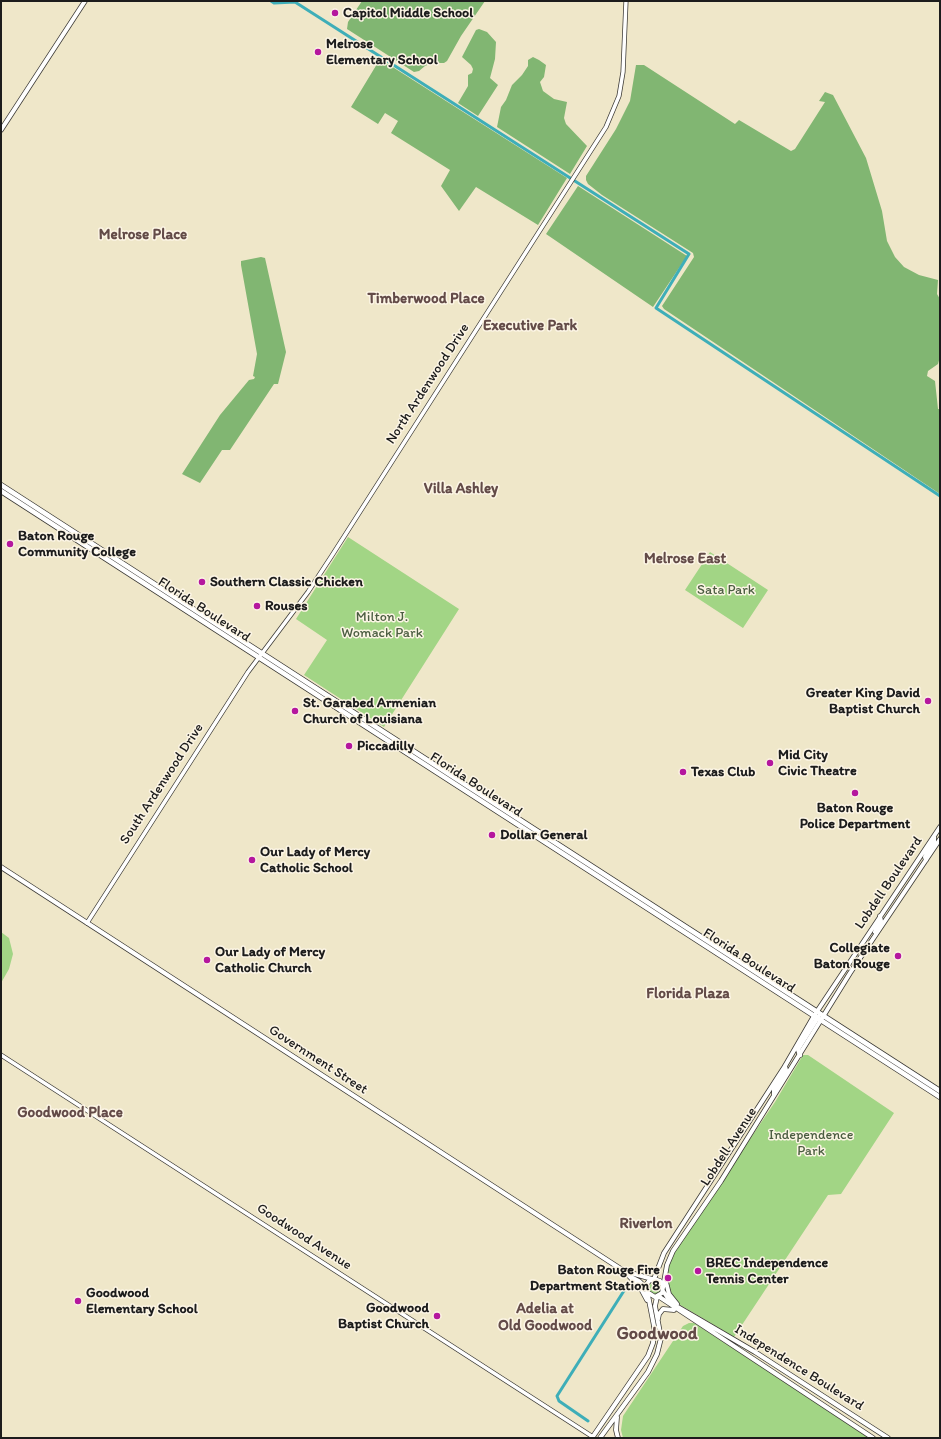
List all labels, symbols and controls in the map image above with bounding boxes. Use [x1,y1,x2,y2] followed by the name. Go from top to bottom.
[343,5,473,21] place label: Capitol Middle School
[330,8,340,18] marker: Capitol Middle School
[326,36,438,68] place label: Melrose Elementary School
[313,47,323,57] marker: Melrose Elementary School
[99,226,187,244] district label: Melrose Place
[367,290,485,308] district label: Timberwood Place
[483,317,577,335] district label: Executive Park
[383,320,473,448] street label: North Ardenwood Drive
[424,480,498,498] district label: Villa Ashley
[18,528,136,560] place label: Baton Rouge Community College
[5,539,15,549] marker: Baton Rouge Community College
[644,550,726,568] district label: Melrose East
[155,574,253,646] street label: Florida Boulevard
[210,574,363,590] place label: Southern Classic Chicken
[197,577,207,587] marker: Southern Classic Chicken
[697,582,755,598] park label: Sata Park
[265,598,307,614] place label: Rouses
[252,601,262,611] marker: Rouses
[341,609,423,642] park label: Milton J. Womack Park
[806,685,920,718] place label: Greater King David Baptist Church
[303,695,436,728] place label: St. Garabed Armenian Church of Louisiana
[923,696,933,706] marker: Greater King David Baptist Church
[290,706,300,716] marker: St. Garabed Armenian Church of Louisiana
[117,720,207,848] street label: South Ardenwood Drive
[357,738,414,754] place label: Piccadilly
[344,741,354,751] marker: Piccadilly
[778,747,857,780] place label: Mid City Civic Theatre
[427,749,525,821] street label: Florida Boulevard
[765,758,775,768] marker: Mid City Civic Theatre
[691,764,755,780] place label: Texas Club
[678,767,688,777] marker: Texas Club
[850,788,860,798] marker: Baton Rouge Police Department
[800,800,910,832] place label: Baton Rouge Police Department
[500,827,587,843] place label: Dollar General
[487,830,497,840] marker: Dollar General
[852,833,926,933] street label: Lobdell Boulevard
[260,844,370,876] place label: Our Lady of Mercy Catholic School
[247,855,257,865] marker: Our Lady of Mercy Catholic School
[700,925,798,997] street label: Florida Boulevard
[814,940,890,972] place label: Collegiate Baton Rouge
[215,944,325,976] place label: Our Lady of Mercy Catholic Church
[893,951,903,961] marker: Collegiate Baton Rouge
[202,955,212,965] marker: Our Lady of Mercy Catholic Church
[646,985,730,1003] district label: Florida Plaza
[265,1022,371,1098] street label: Government Street
[17,1104,123,1122] district label: Goodwood Place
[697,1104,761,1190] street label: Lobdell Avenue
[769,1127,853,1160] park label: Independence Park
[253,1200,355,1274] street label: Goodwood Avenue
[620,1215,672,1233] district label: Riverlon
[706,1255,828,1288] place label: BREC Independence Tennis Center
[530,1262,660,1294] place label: Baton Rouge Fire Department Station 8
[693,1266,703,1276] marker: BREC Independence Tennis Center
[663,1273,673,1283] marker: Baton Rouge Fire Department Station 8
[86,1285,198,1318] place label: Goodwood Elementary School
[73,1296,83,1306] marker: Goodwood Elementary School
[338,1300,429,1332] place label: Goodwood Baptist Church
[498,1300,592,1335] district label: Adelia at Old Goodwood
[432,1311,442,1321] marker: Goodwood Baptist Church
[731,1321,867,1415] street label: Independence Boulevard
[616,1323,698,1345] district label: Goodwood

